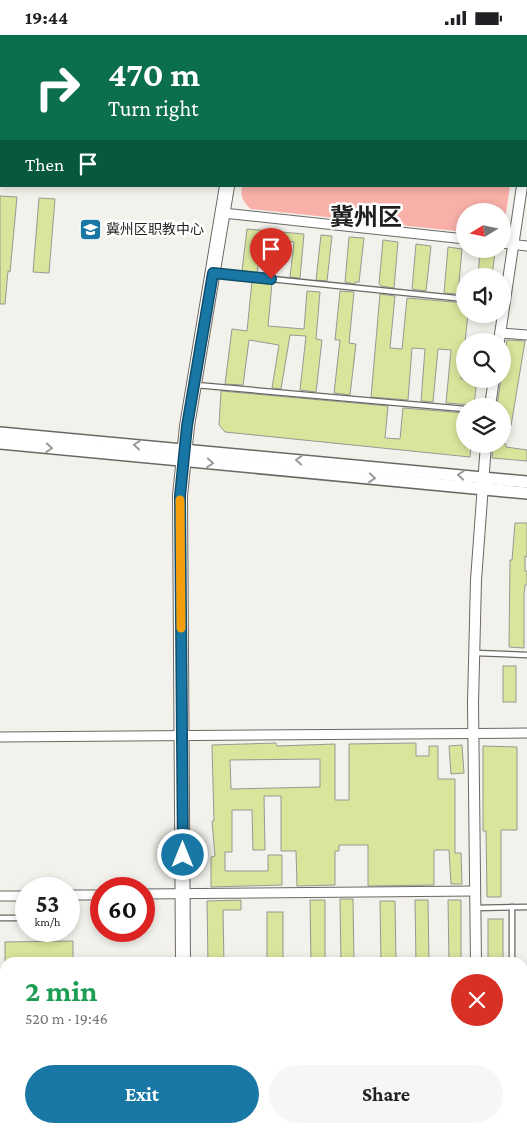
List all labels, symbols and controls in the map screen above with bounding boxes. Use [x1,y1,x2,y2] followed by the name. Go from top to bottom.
[25,7,68,28] text: 19:44
[25,55,90,120] icon: right
[108,55,200,94] text: 470 m
[108,96,199,121] text: Turn right
[74,150,102,178] icon: arrive
[25,154,64,175] text: Then
[330,203,402,230] district label: 冀州区
[456,203,511,257] north arrow
[456,203,511,453] map controls
[78,217,102,241] school or university icon: 冀州区职教中心
[106,221,204,237] place label: 冀州区职教中心
[250,228,292,279] pin
[257,235,285,263] icon: arrive
[456,268,511,323] button: sound
[456,333,511,388] button: search
[456,398,511,453] button: layers
[133,440,141,451] one-way arrow
[45,442,53,453] one-way arrow
[295,455,303,466] one-way arrow
[207,457,215,468] one-way arrow
[457,470,465,481] one-way arrow
[368,472,376,483] one-way arrow
[156,828,208,880] position arrow
[90,877,155,942] speed limit sign: 60
[36,890,59,917] text: 53
[35,915,60,929] text: km/h
[25,974,97,1007] text: 2 min
[451,974,503,1026] button: close
[25,1010,108,1027] text: 520 m · 19:46
[25,1065,259,1123] button: Exit
[269,1065,503,1123] button: Share

